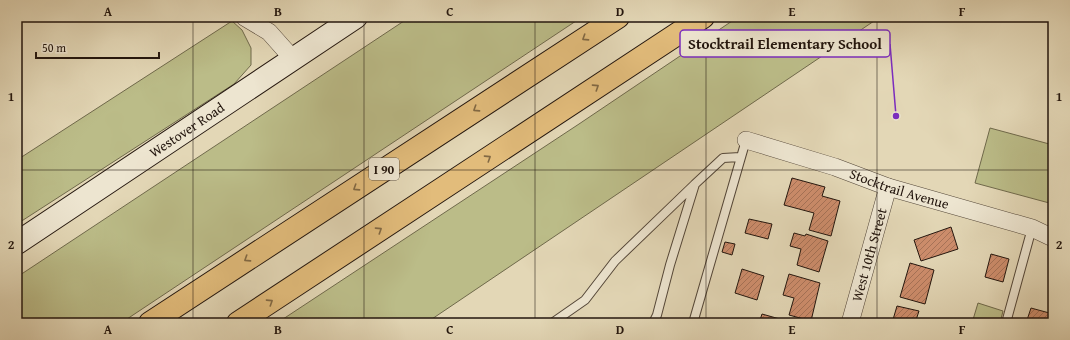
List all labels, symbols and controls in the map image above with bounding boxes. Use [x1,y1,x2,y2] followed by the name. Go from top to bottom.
[104,2,113,21] text: A
[274,2,282,21] text: B
[446,2,454,21] text: C
[616,2,624,21] text: D
[789,2,796,21] text: E
[959,2,966,21] text: F
[680,30,890,57] callout: Stocktrail Elementary School
[582,33,589,41] one-way arrow
[688,33,882,54] text: Stocktrail Elementary School
[36,34,159,60] scale bar
[42,39,66,56] text: 50 m
[592,84,599,92] one-way arrow
[8,87,14,106] text: 1
[1056,87,1062,106] text: 1
[145,97,229,162] street label: Westover Road
[473,104,480,112] one-way arrow
[483,156,490,163] one-way arrow
[369,158,399,180] road number: I 90
[847,163,952,214] street label: Stocktrail Avenue
[353,183,360,191] one-way arrow
[846,205,892,304] street label: West 10th Street
[375,227,382,235] one-way arrow
[8,235,15,254] text: 2
[1056,235,1063,254] text: 2
[244,255,251,262] one-way arrow
[266,299,273,306] one-way arrow
[104,320,113,339] text: A
[274,320,282,339] text: B
[446,320,454,339] text: C
[616,320,624,339] text: D
[789,320,796,339] text: E
[959,320,966,339] text: F

